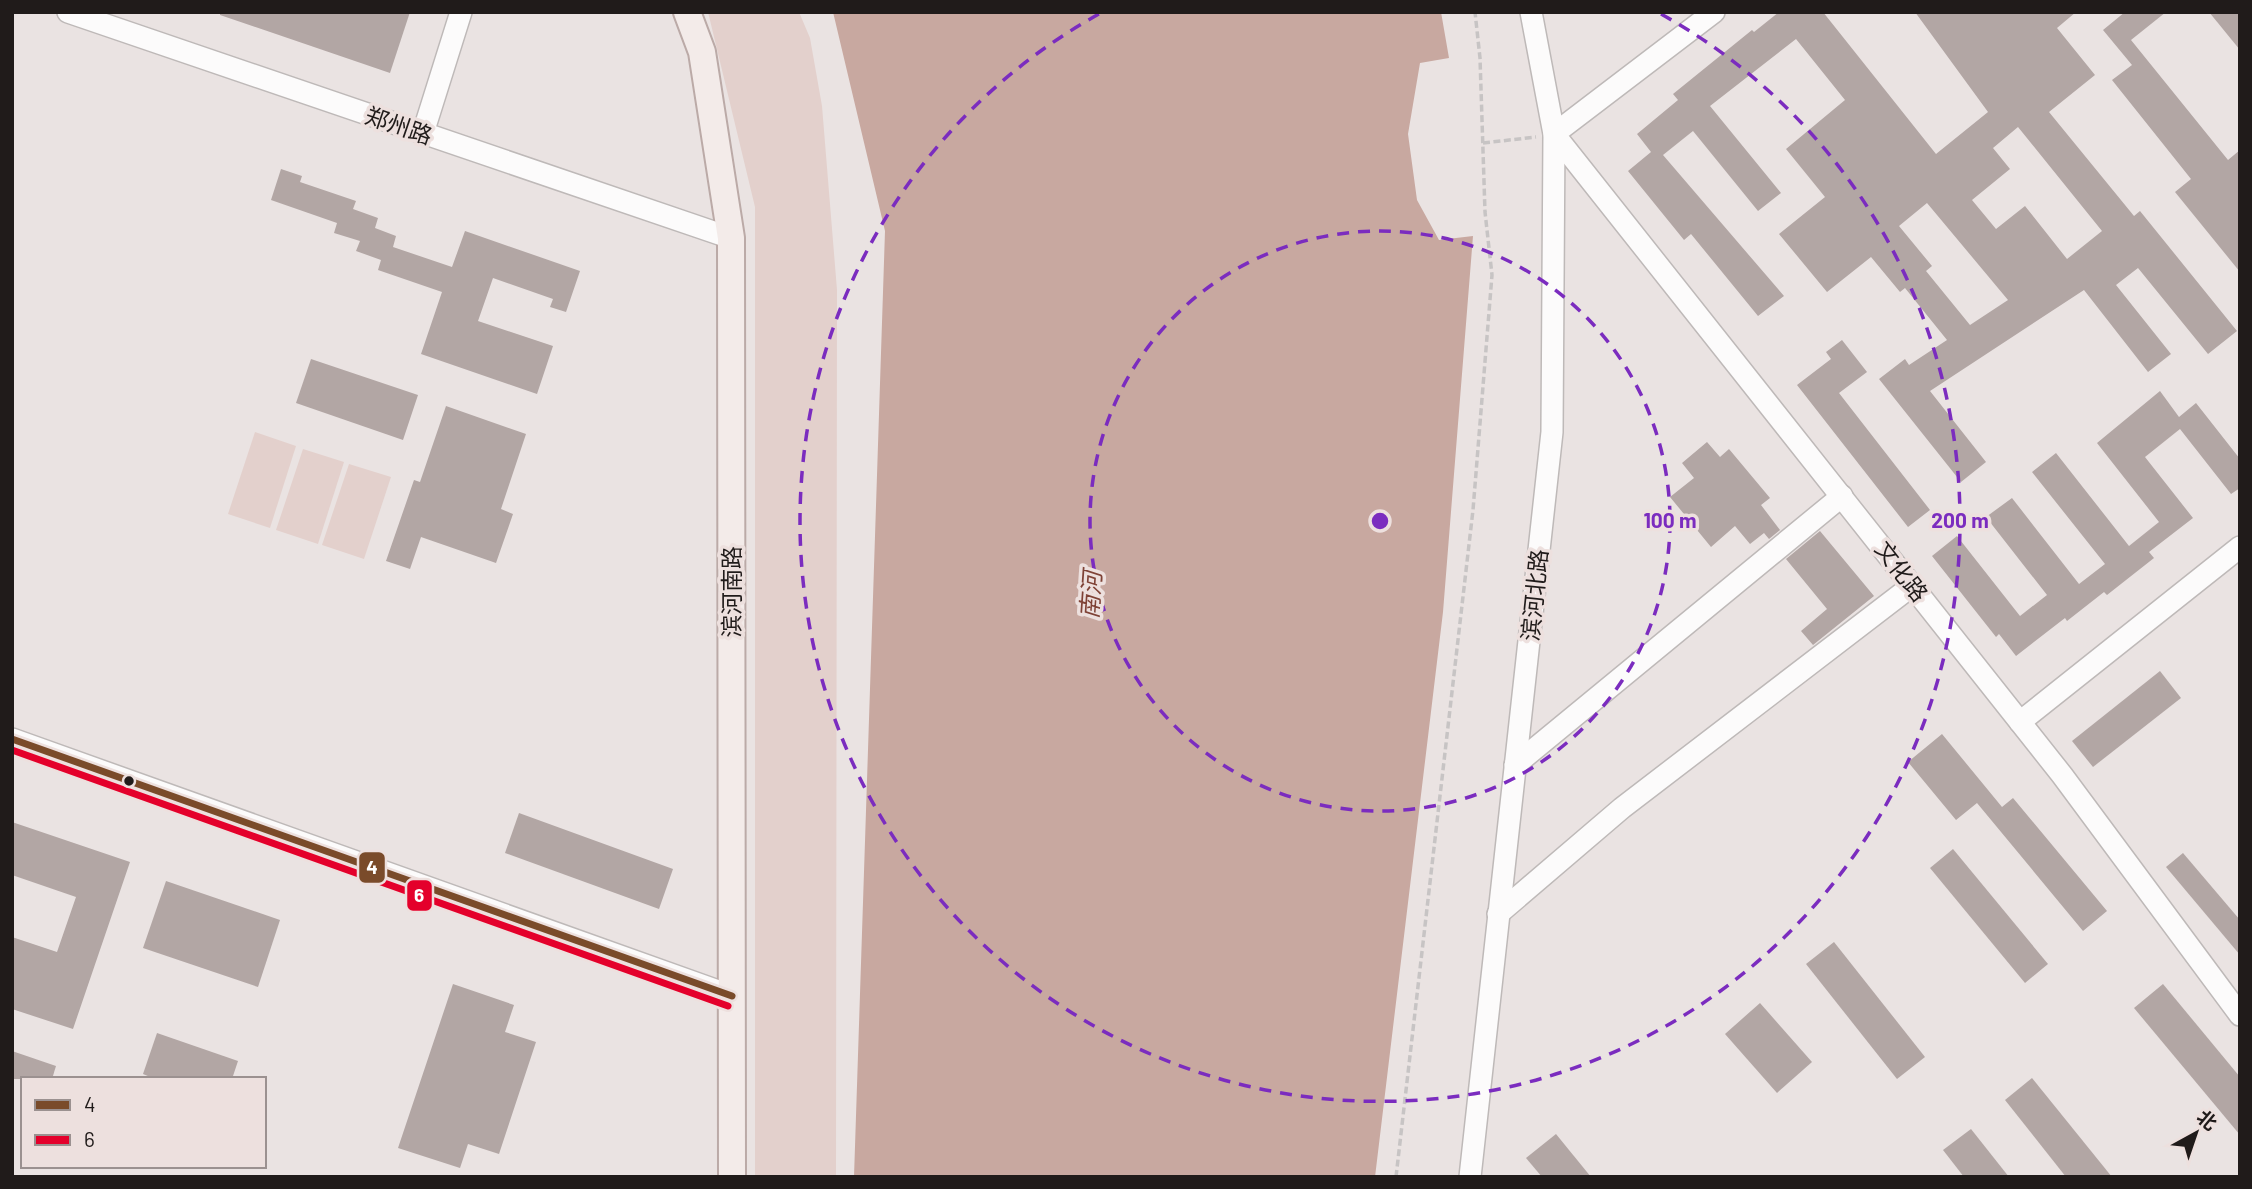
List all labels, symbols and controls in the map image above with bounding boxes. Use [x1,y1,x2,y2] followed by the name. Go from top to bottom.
[362,101,436,149] street label: 郑州路
[1643,507,1697,532] text: 100 m
[1931,507,1989,532] text: 200 m
[1368,509,1392,533] centre of rings
[1870,535,1934,607] street label: 文化路
[717,546,745,638] street label: 滨河南路
[1515,548,1553,642] street label: 滨河北路
[1074,566,1106,620] water label: 南河
[122,774,136,788] unlabelled marker
[358,851,386,884] line badge: 4
[366,855,378,878] text: 4
[406,879,433,912] line badge: 6
[414,883,424,906] text: 6
[21,1077,266,1168] legend
[84,1091,96,1116] text: 4
[2161,1098,2231,1168] north arrow
[2193,1105,2222,1135] text: 北
[84,1126,95,1151] text: 6

